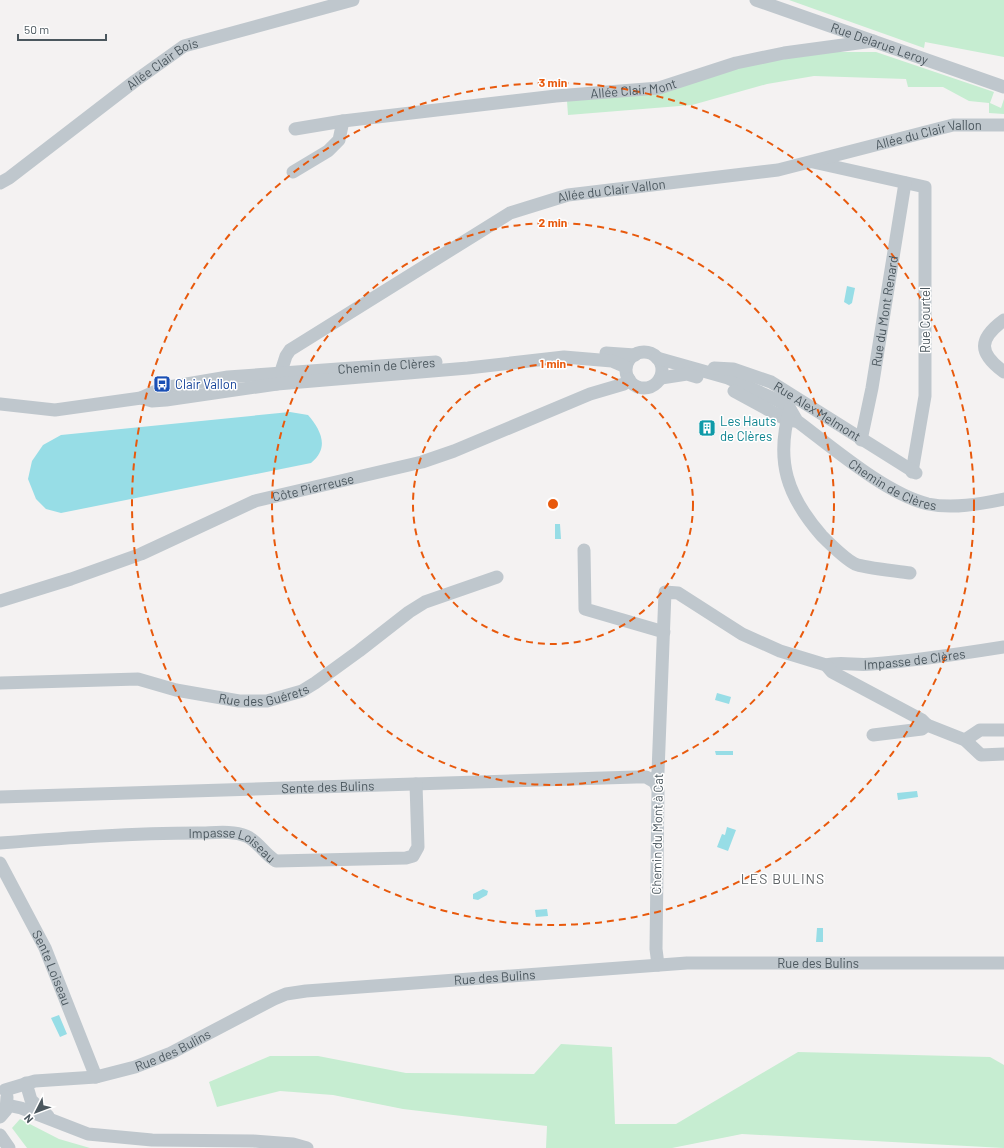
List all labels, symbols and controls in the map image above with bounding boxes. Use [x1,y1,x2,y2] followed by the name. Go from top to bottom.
[18,16,106,42] scale bar
[829,19,930,68] street label: Rue Delarue Leroy
[24,22,49,36] text: 50 m
[123,35,200,93] street label: Allée Clair Bois
[539,75,567,89] text: 3 min
[590,75,679,101] street label: Allée Clair Mont
[873,116,982,153] street label: Allée du Clair Vallon
[555,175,666,206] street label: Allée du Clair Vallon
[539,215,567,229] text: 2 min
[868,254,901,368] street label: Rue du Mont Renard
[917,287,933,353] street label: Rue Courtel
[337,354,436,377] street label: Chemin de Clères
[540,356,566,370] text: 1 min
[152,374,172,394] bus stop icon: Clair Vallon
[175,376,237,392] place label: Clair Vallon
[771,378,864,444] street label: Rue Alex Melmont
[720,413,776,444] place label: Les Hauts de Clères
[697,418,717,438] building icon: Les Hauts de Clères
[846,455,938,513] street label: Chemin de Clères
[271,470,356,505] street label: Côte Pierreuse
[546,497,560,511] centre of rings
[864,645,966,673] street label: Impasse de Clères
[218,681,312,709] street label: Rue des Guérets
[648,773,666,895] street label: Chemin du Mont à Cat
[281,777,375,796] street label: Sente des Bulins
[188,824,279,866] street label: Impasse Loiseau
[741,870,825,887] district label: LES BULINS
[29,927,75,1008] street label: Sente Loiseau
[777,955,859,971] street label: Rue des Bulins
[453,966,536,988] street label: Rue des Bulins
[132,1026,213,1074] street label: Rue des Bulins
[16,1092,56,1132] north arrow
[21,1112,35,1126] text: N

